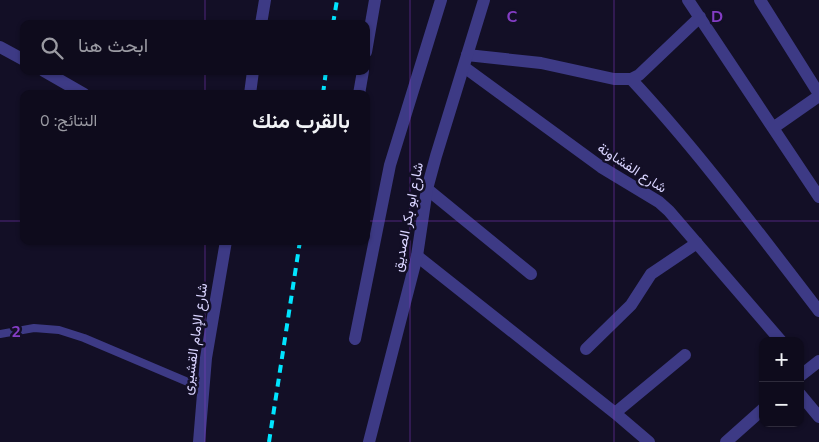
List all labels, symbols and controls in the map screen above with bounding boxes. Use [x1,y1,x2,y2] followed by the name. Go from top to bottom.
[507,6,518,28] text: C
[711,6,723,28] text: D
[20,20,370,75] search box
[78,33,148,59] text: ابحث هنا
[38,34,66,62] icon: search
[252,107,350,135] text: بالقرب منك
[40,110,97,132] text: النتائج: 0
[593,139,670,198] street label: شارع الفشاونة
[388,161,429,274] street label: شارع ابو بكر الصديق
[178,282,213,396] street label: شارع الإمام القشيرى
[11,321,21,343] text: 2
[759,337,804,427] map controls
[759,337,804,382] button: +
[759,382,804,427] button: −

